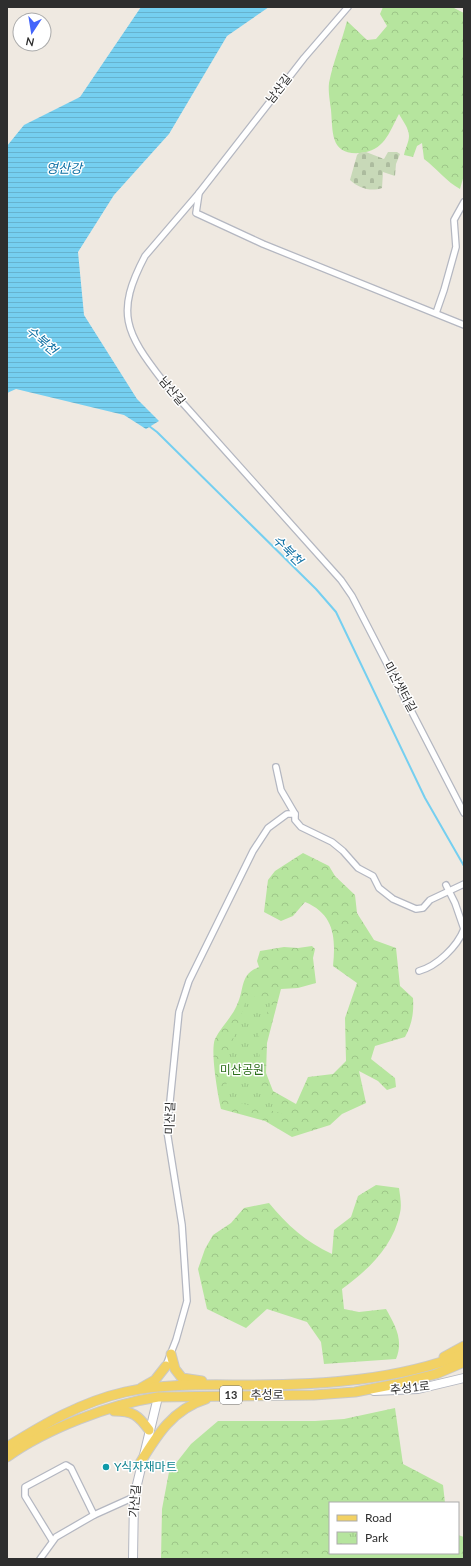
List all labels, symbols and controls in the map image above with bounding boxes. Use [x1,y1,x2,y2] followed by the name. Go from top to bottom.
[12,12,52,52] north arrow
[24,35,35,50] text: N
[262,71,295,106] street label: 남산길
[46,160,84,176] water label: 영산강
[23,322,62,358] water label: 수북천
[156,373,189,408] street label: 남산길
[270,532,307,569] water label: 수북천
[381,659,420,715] street label: 미산샛터길
[220,1062,264,1077] park label: 미산공원
[161,1101,178,1135] street label: 미산길
[389,1378,431,1397] street label: 추성1로
[220,1386,242,1404] road number: 13
[250,1387,284,1402] street label: 추성로
[114,1459,177,1474] place label: Y식자재마트
[101,1462,111,1472] marker: Y식자재마트
[126,1484,143,1518] street label: 가산길
[329,1502,459,1554] legend
[365,1510,392,1525] text: Road
[365,1530,389,1545] text: Park

